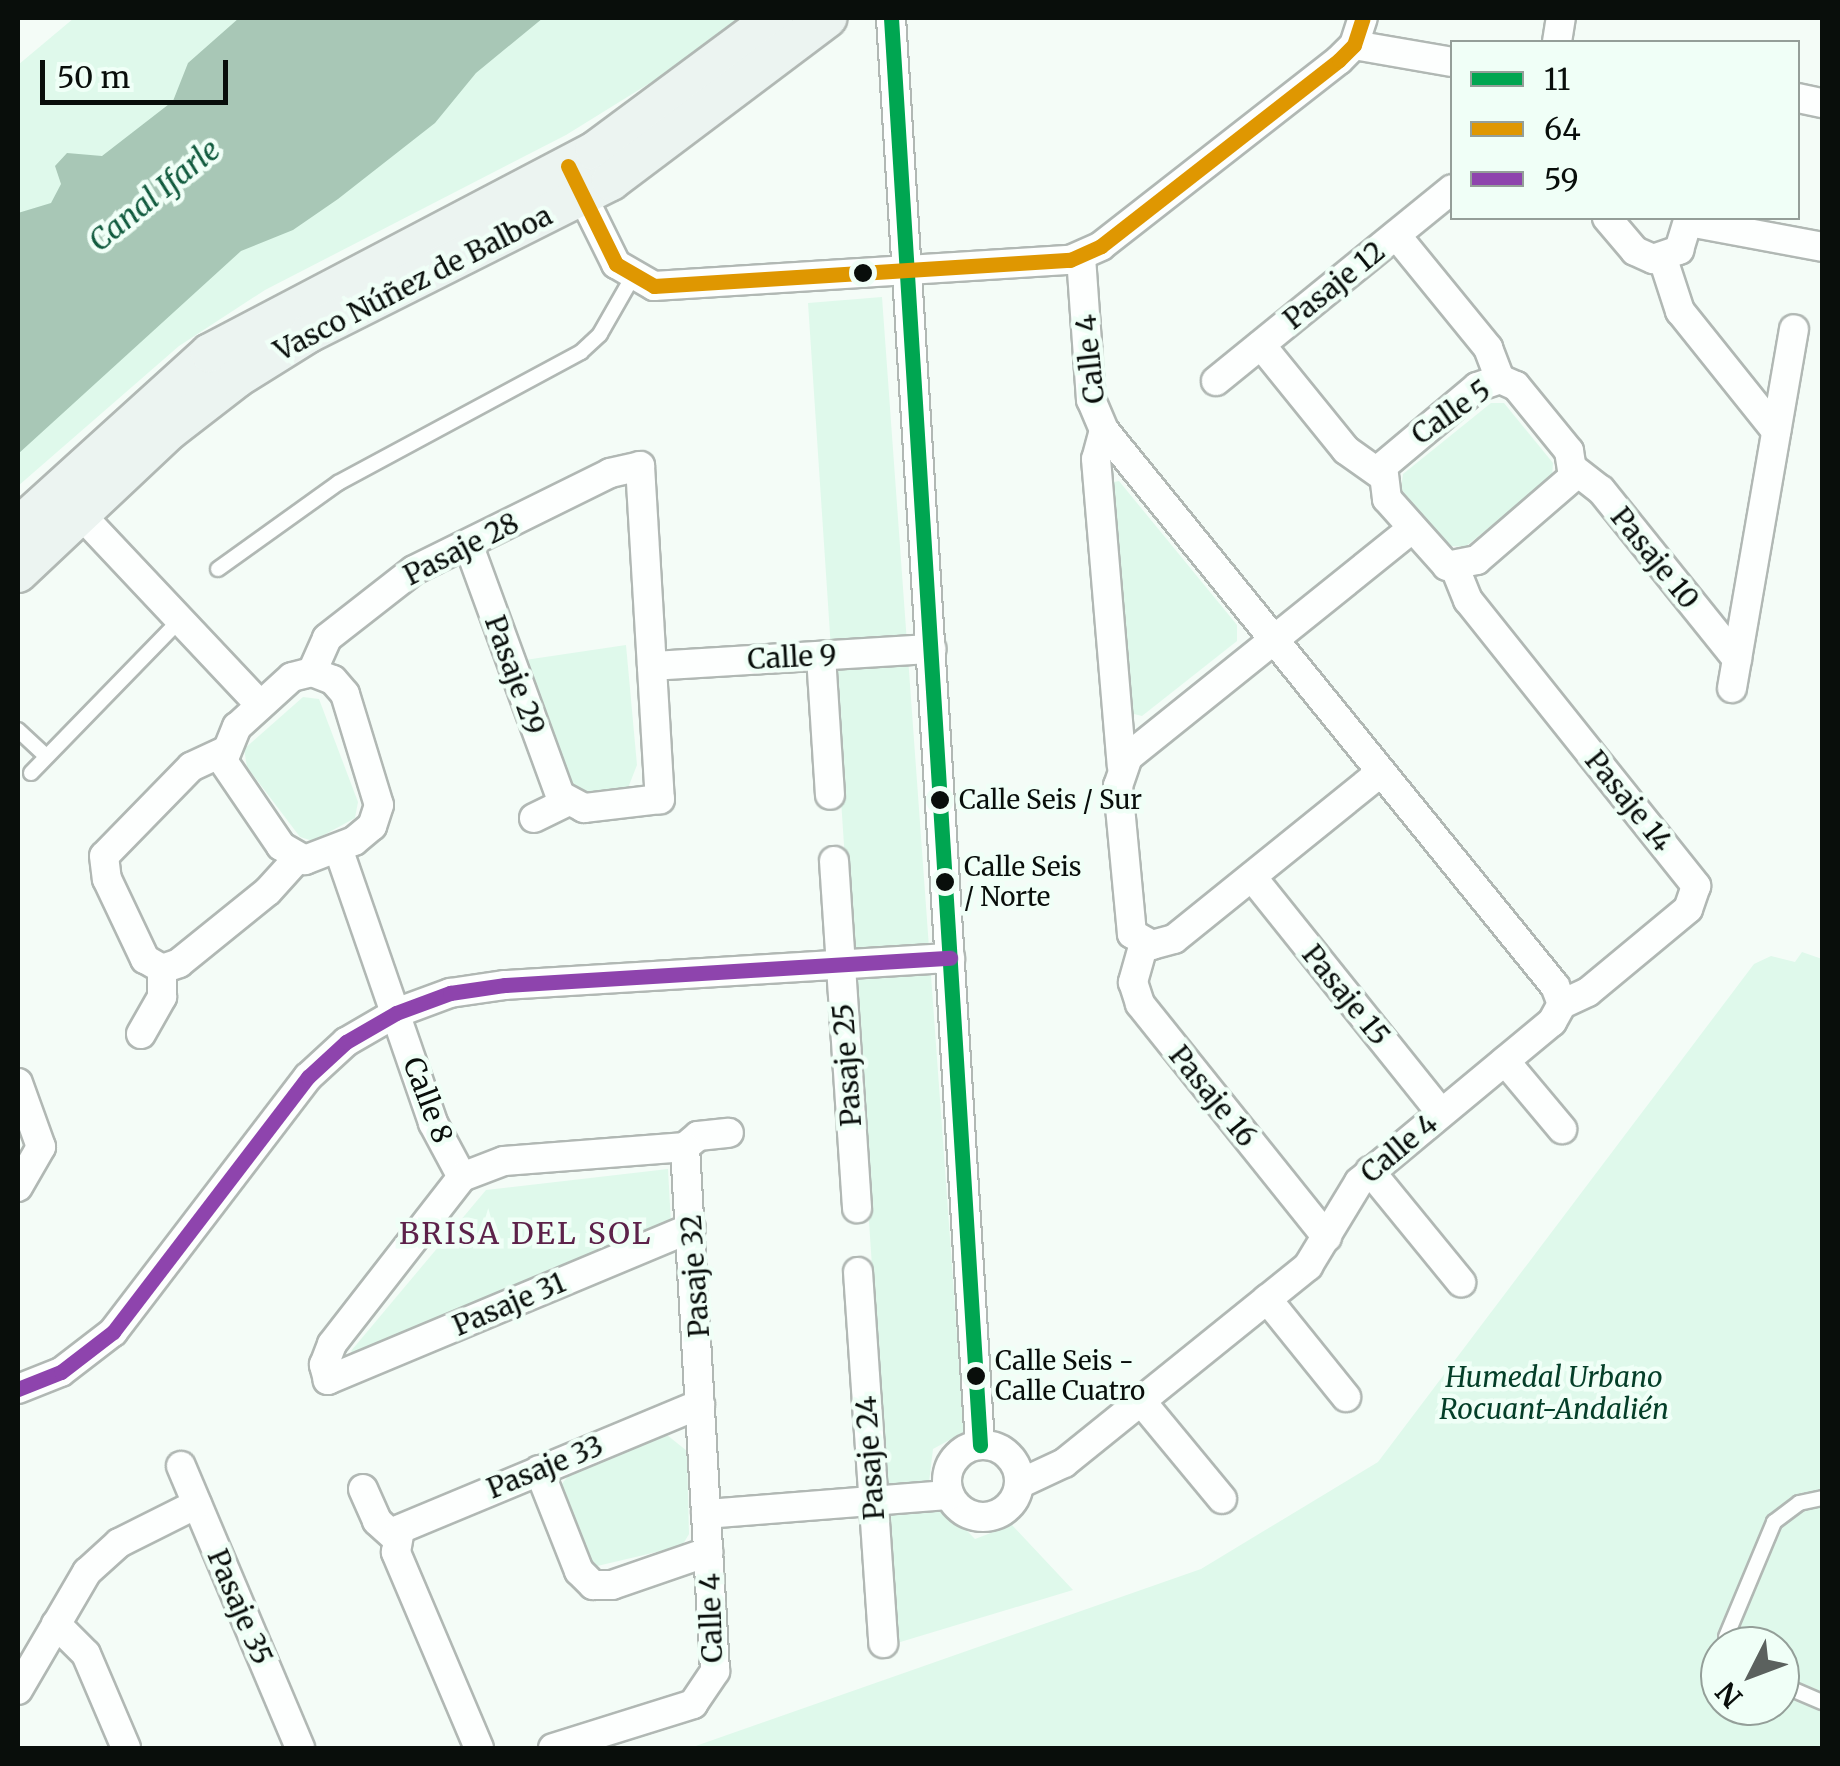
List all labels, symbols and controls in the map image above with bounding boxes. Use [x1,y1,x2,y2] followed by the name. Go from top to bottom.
[45,40,232,102] scale bar
[1450,40,1800,220] legend
[57,58,130,96] text: 50 m
[1544,60,1570,98] text: 11
[1544,110,1581,148] text: 64
[81,131,227,259] water label: Canal Ifarle
[1544,160,1579,198] text: 59
[268,198,558,368] street label: Vasco Núñez de Balboa
[1277,234,1391,336] street label: Pasaje 12
[853,263,873,283] unlabelled marker
[1069,313,1111,405] street label: Calle 4
[1405,373,1497,451] street label: Calle 5
[1604,500,1706,616] street label: Pasaje 10
[398,506,524,592] street label: Pasaje 28
[478,611,552,739] street label: Pasaje 29
[747,638,837,676] street label: Calle 9
[1578,744,1680,858] street label: Pasaje 14
[959,784,1142,816] place label: Calle Seis / Sur
[930,790,950,810] marker: Calle Seis / Sur
[964,851,1082,912] place label: Calle Seis / Norte
[935,872,955,892] marker: Calle Seis / Norte
[1295,938,1397,1052] street label: Pasaje 15
[826,1002,868,1128] street label: Pasaje 25
[1162,1039,1264,1153] street label: Pasaje 16
[396,1052,460,1148] street label: Calle 8
[1354,1106,1444,1190] street label: Calle 4
[674,1213,716,1339] street label: Pasaje 32
[399,1215,653,1251] district label: BRISA DEL SOL
[448,1265,570,1343] street label: Pasaje 31
[995,1345,1145,1406] place label: Calle Seis - Calle Cuatro
[1439,1360,1669,1426] park label: Humedal Urbano Rocuant-Andalién
[966,1366,986,1386] marker: Calle Seis - Calle Cuatro
[849,1395,891,1521] street label: Pasaje 24
[482,1429,608,1505] street label: Pasaje 33
[201,1544,279,1670] street label: Pasaje 35
[693,1573,729,1663] street label: Calle 4
[1700,1626,1800,1726] north arrow
[1708,1674,1750,1715] text: N

